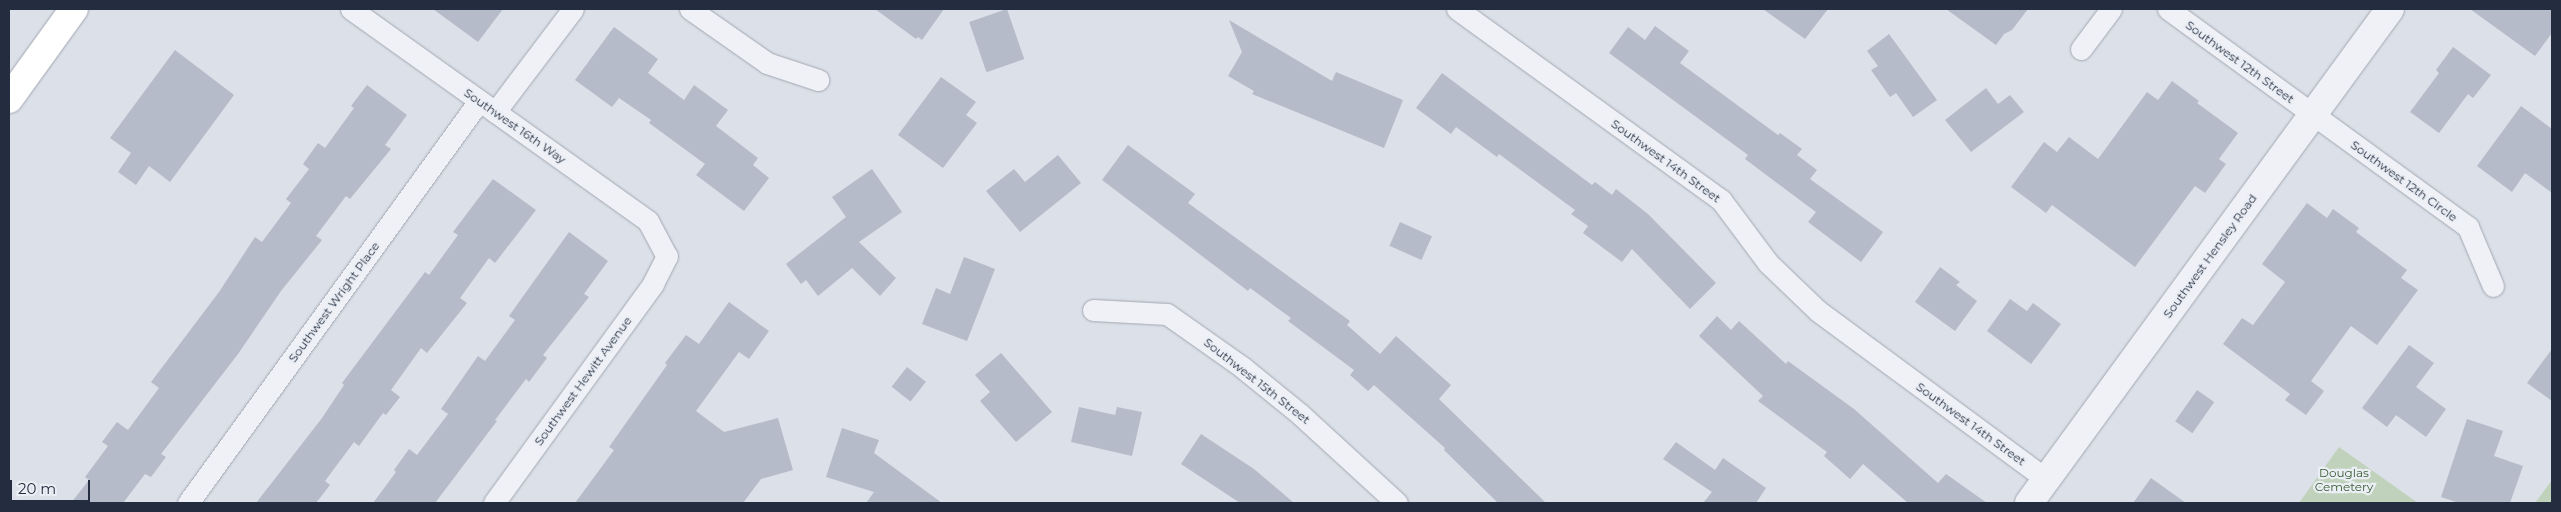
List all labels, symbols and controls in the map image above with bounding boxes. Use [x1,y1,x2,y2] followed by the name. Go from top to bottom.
[2183,18,2297,106] street label: Southwest 12th Street
[461,85,569,167] street label: Southwest 16th Way
[1608,116,1724,206] street label: Southwest 14th Street
[2348,138,2460,224] street label: Southwest 12th Circle
[2160,191,2260,321] street label: Southwest Hensley Road
[285,239,383,365] street label: Southwest Wright Place
[531,314,635,448] street label: Southwest Hewitt Avenue
[1201,335,1313,427] street label: Southwest 15th Street
[1913,379,2029,469] street label: Southwest 14th Street
[2315,466,2373,494] park label: Douglas Cemetery
[12,470,92,502] scale bar
[18,479,56,498] text: 20 m

